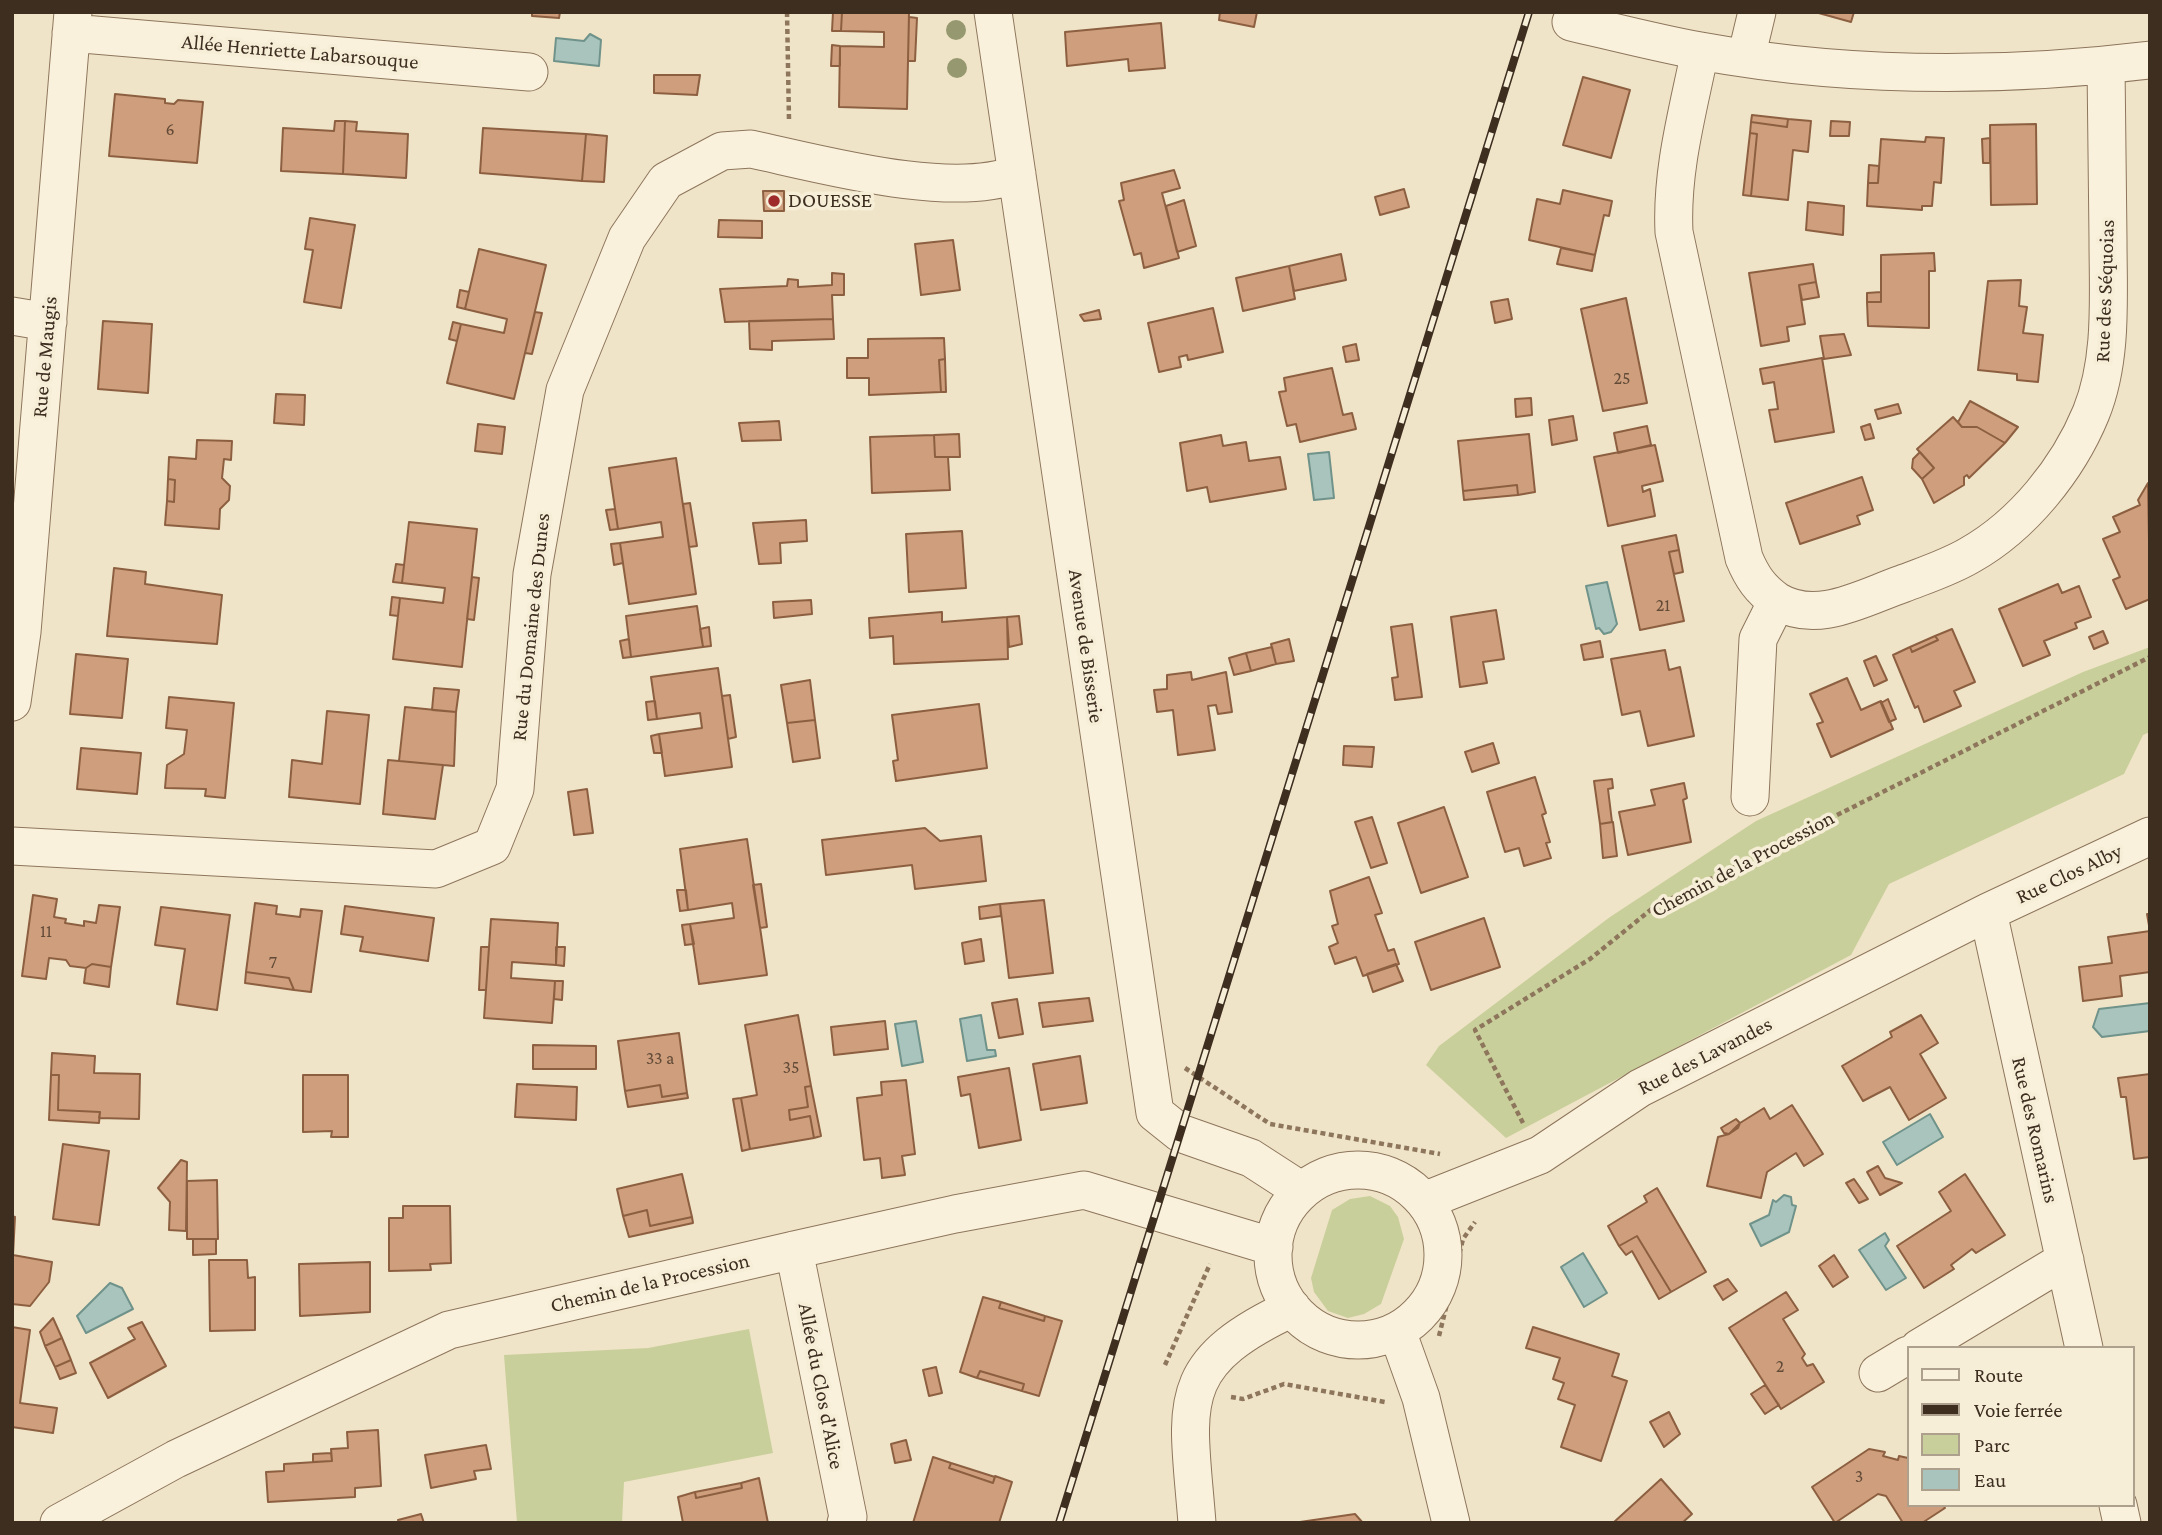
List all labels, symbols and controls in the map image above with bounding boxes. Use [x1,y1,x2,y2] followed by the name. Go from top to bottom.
[181,29,419,75] street label: Allée Henriette Labarsouque
[165,118,175,140] house number: 6
[788,188,872,214] place label: DOUESSE
[766,193,782,209] marker: DOUESSE
[2090,219,2120,363] street label: Rue des Séquoias
[27,295,63,419] street label: Rue de Maugis
[1613,367,1631,389] house number: 25
[506,512,556,742] street label: Rue du Domaine des Dunes
[1063,568,1109,724] street label: Avenue de Bisserie
[1656,594,1670,616] house number: 21
[1647,805,1839,923] street label: Chemin de la Procession
[2012,838,2126,910] street label: Rue Clos Alby
[40,920,52,942] house number: 11
[269,951,277,973] house number: 7
[1634,1011,1776,1101] street label: Rue des Lavandes
[646,1047,674,1069] house number: 33 a
[2006,1055,2064,1205] street label: Rue des Romarins
[782,1056,800,1078] house number: 35
[548,1248,752,1318] street label: Chemin de la Procession
[793,1301,849,1471] street label: Allée du Clos d'Alice
[1906,1346,2134,1507] legend
[1776,1355,1784,1377] house number: 2
[1974,1363,2023,1387] text: Route
[1974,1398,2062,1422] text: Voie ferrée
[1974,1433,2010,1457] text: Parc
[1855,1465,1863,1487] house number: 3
[1974,1468,2006,1492] text: Eau

